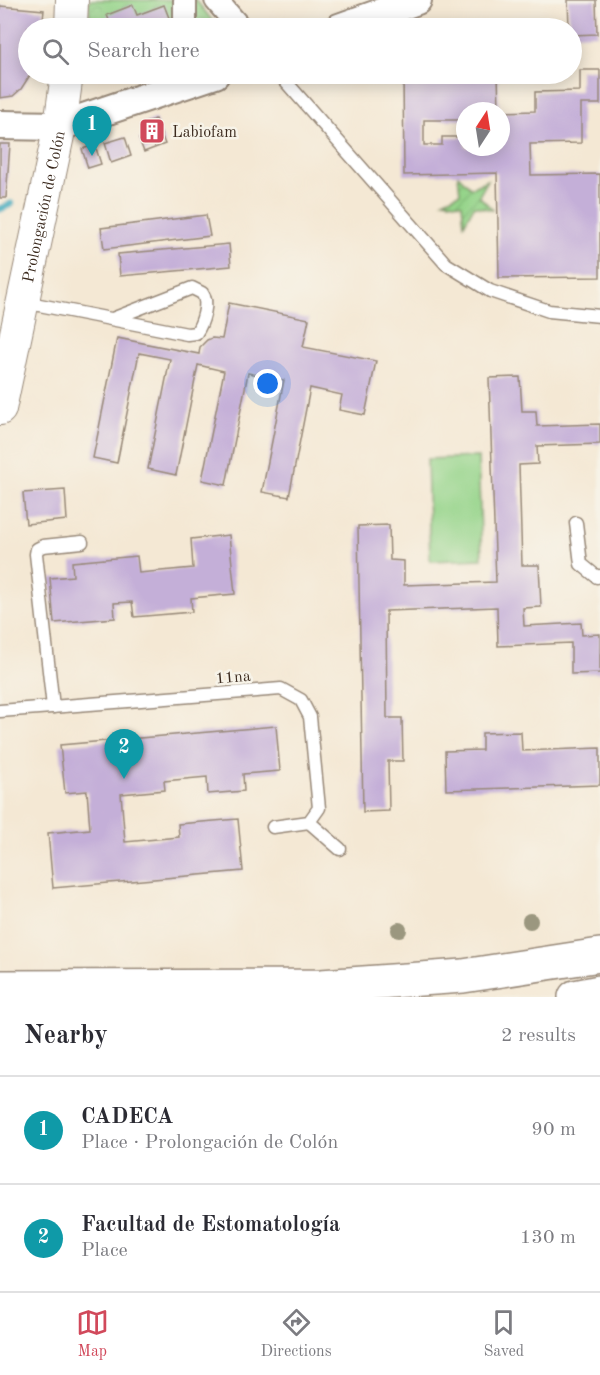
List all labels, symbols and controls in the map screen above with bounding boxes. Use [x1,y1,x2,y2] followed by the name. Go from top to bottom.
[18,18,582,84] search box
[39,35,72,68] icon: search
[87,40,200,62] text: Search here
[456,102,510,156] north arrow
[72,106,112,156] pin: 1
[137,116,167,146] building icon: Labiofam
[172,125,237,141] place label: Labiofam
[21,129,69,284] street label: Prolongación de Colón
[253,369,282,398] your location
[215,668,251,687] street label: 11na
[104,730,144,779] pin: 2
[24,1023,108,1049] text: Nearby
[501,1026,576,1046] text: 2 results
[81,1106,173,1128] text: CADECA
[38,1120,49,1140] text: 1
[531,1120,576,1140] text: 90 m
[81,1133,338,1153] text: Place · Prolongación de Colón
[81,1214,340,1236] text: Facultad de Estomatología
[38,1228,49,1248] text: 2
[520,1228,576,1248] text: 130 m
[81,1241,128,1261] text: Place
[76,1306,109,1362] tab: Map
[261,1306,332,1362] tab: Directions
[483,1306,524,1362] tab: Saved

